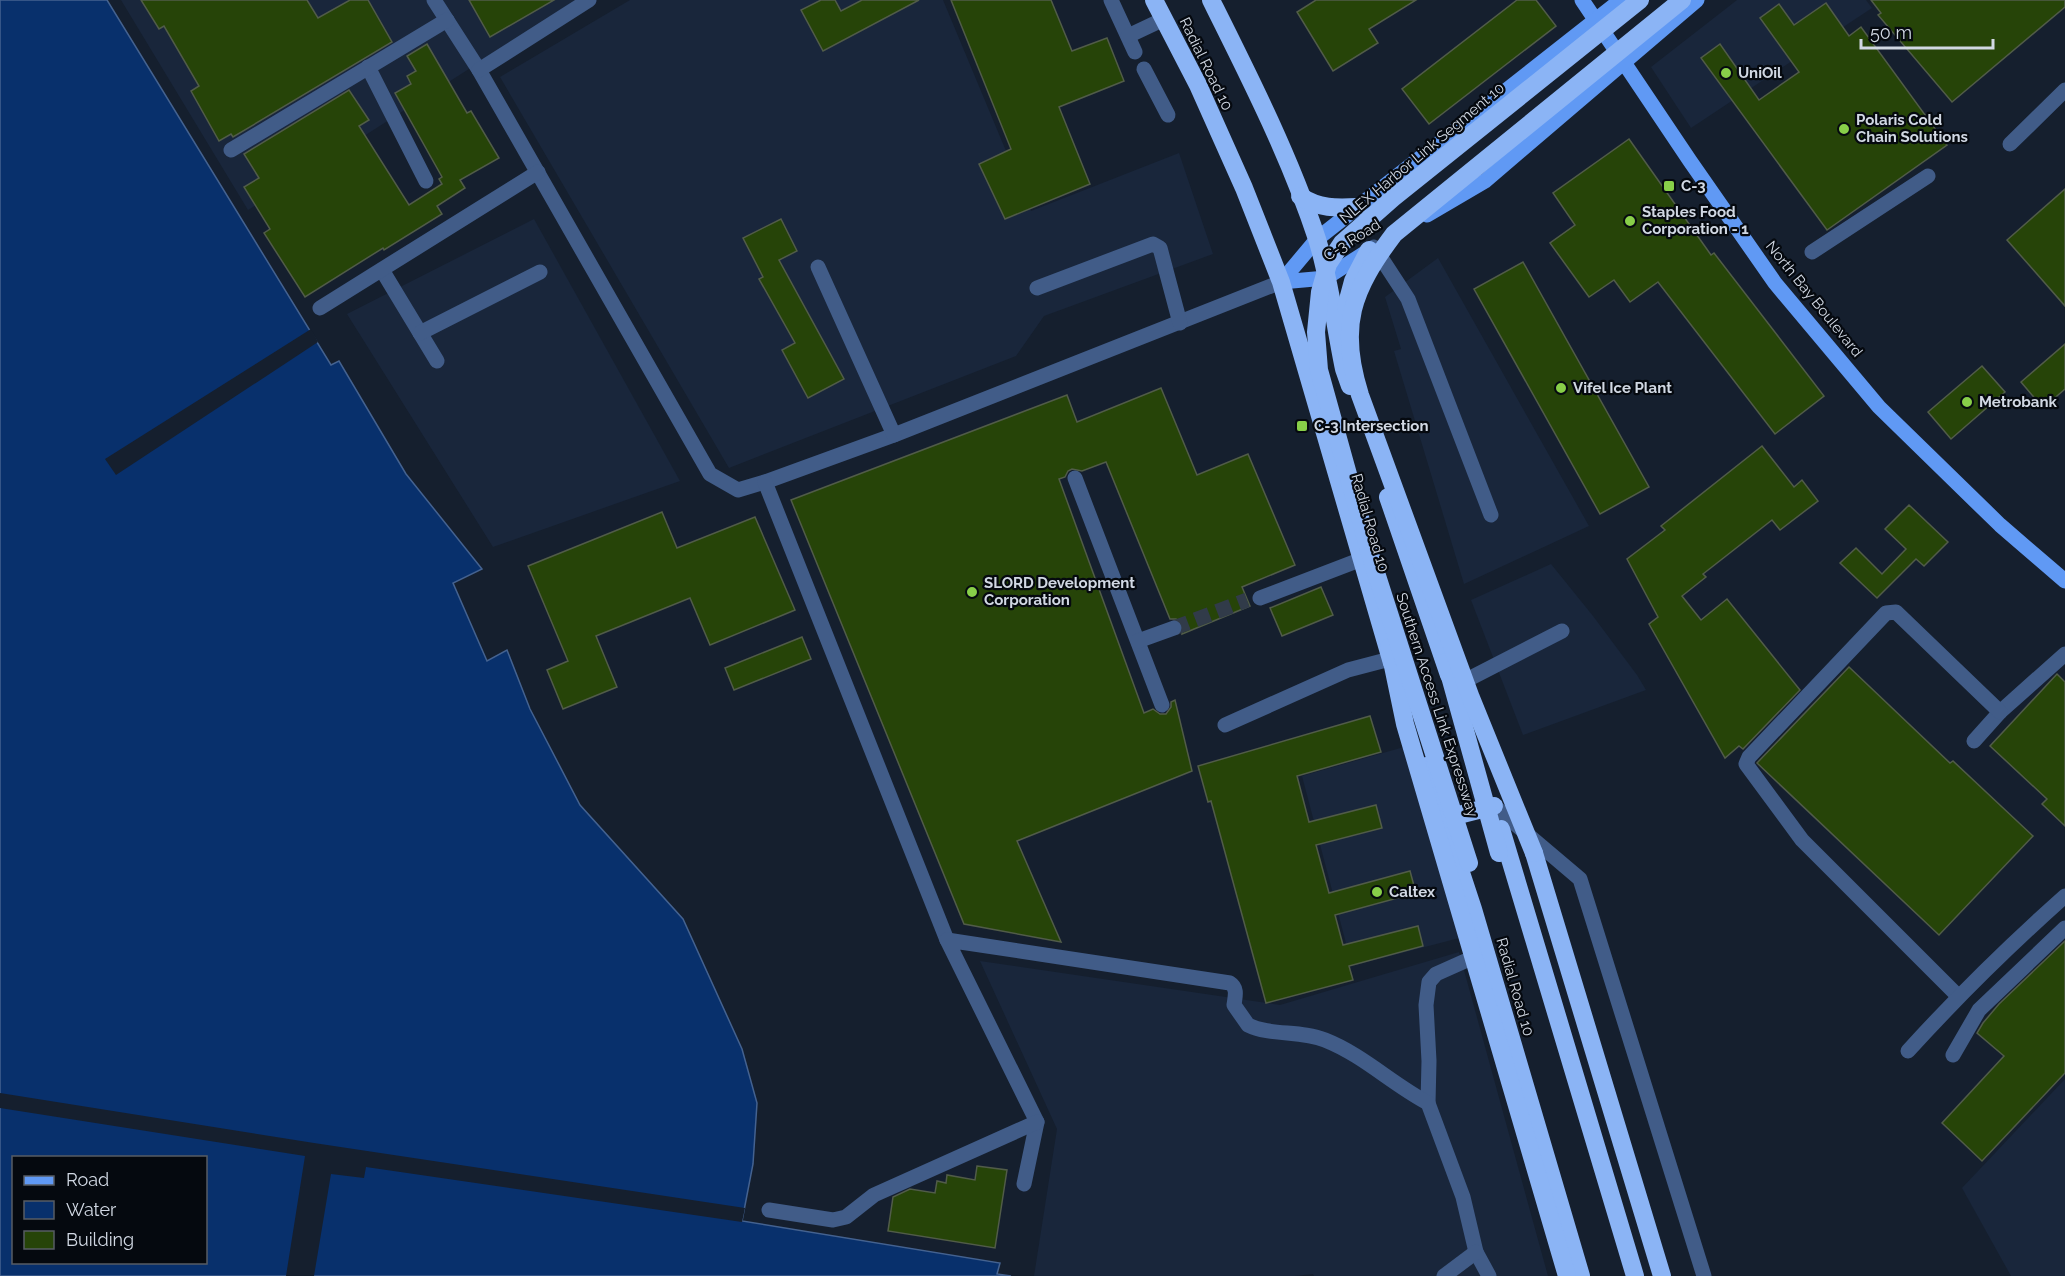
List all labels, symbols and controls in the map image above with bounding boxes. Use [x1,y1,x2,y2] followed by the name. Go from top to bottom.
[1861,12,1993,50] scale bar
[1176,14,1236,114] street label: Radial Road 10
[1870,22,1912,43] text: 50 m
[1738,64,1782,82] place label: UniOil
[1719,66,1733,80] marker: UniOil
[1336,79,1508,227] street label: NLEX Harbor Link Segment 10
[1856,111,1968,146] place label: Polaris Cold Chain Solutions
[1837,122,1851,136] marker: Polaris Cold Chain Solutions
[1681,177,1706,195] place label: C-3
[1662,179,1676,193] marker: C-3
[1642,203,1749,238] place label: Staples Food Corporation - 1
[1623,214,1637,228] marker: Staples Food Corporation - 1
[1320,215,1384,265] street label: C-3 Road
[1762,238,1866,360] street label: North Bay Boulevard
[1573,379,1672,397] place label: Vifel Ice Plant
[1554,381,1568,395] marker: Vifel Ice Plant
[1979,393,2057,411] place label: Metrobank
[1960,395,1974,409] marker: Metrobank
[1314,417,1429,435] place label: C-3 Intersection
[1295,419,1309,433] marker: C-3 Intersection
[1347,472,1393,574] street label: Radial Road 10
[984,574,1135,609] place label: SLORD Development Corporation
[965,585,979,599] marker: SLORD Development Corporation
[1392,590,1482,820] street label: Southern Access Link Expressway
[1389,883,1435,901] place label: Caltex
[1370,885,1384,899] marker: Caltex
[1492,936,1538,1038] street label: Radial Road 10
[12,1156,207,1264] legend
[66,1169,109,1190] text: Road
[66,1199,117,1220] text: Water
[66,1229,134,1250] text: Building

